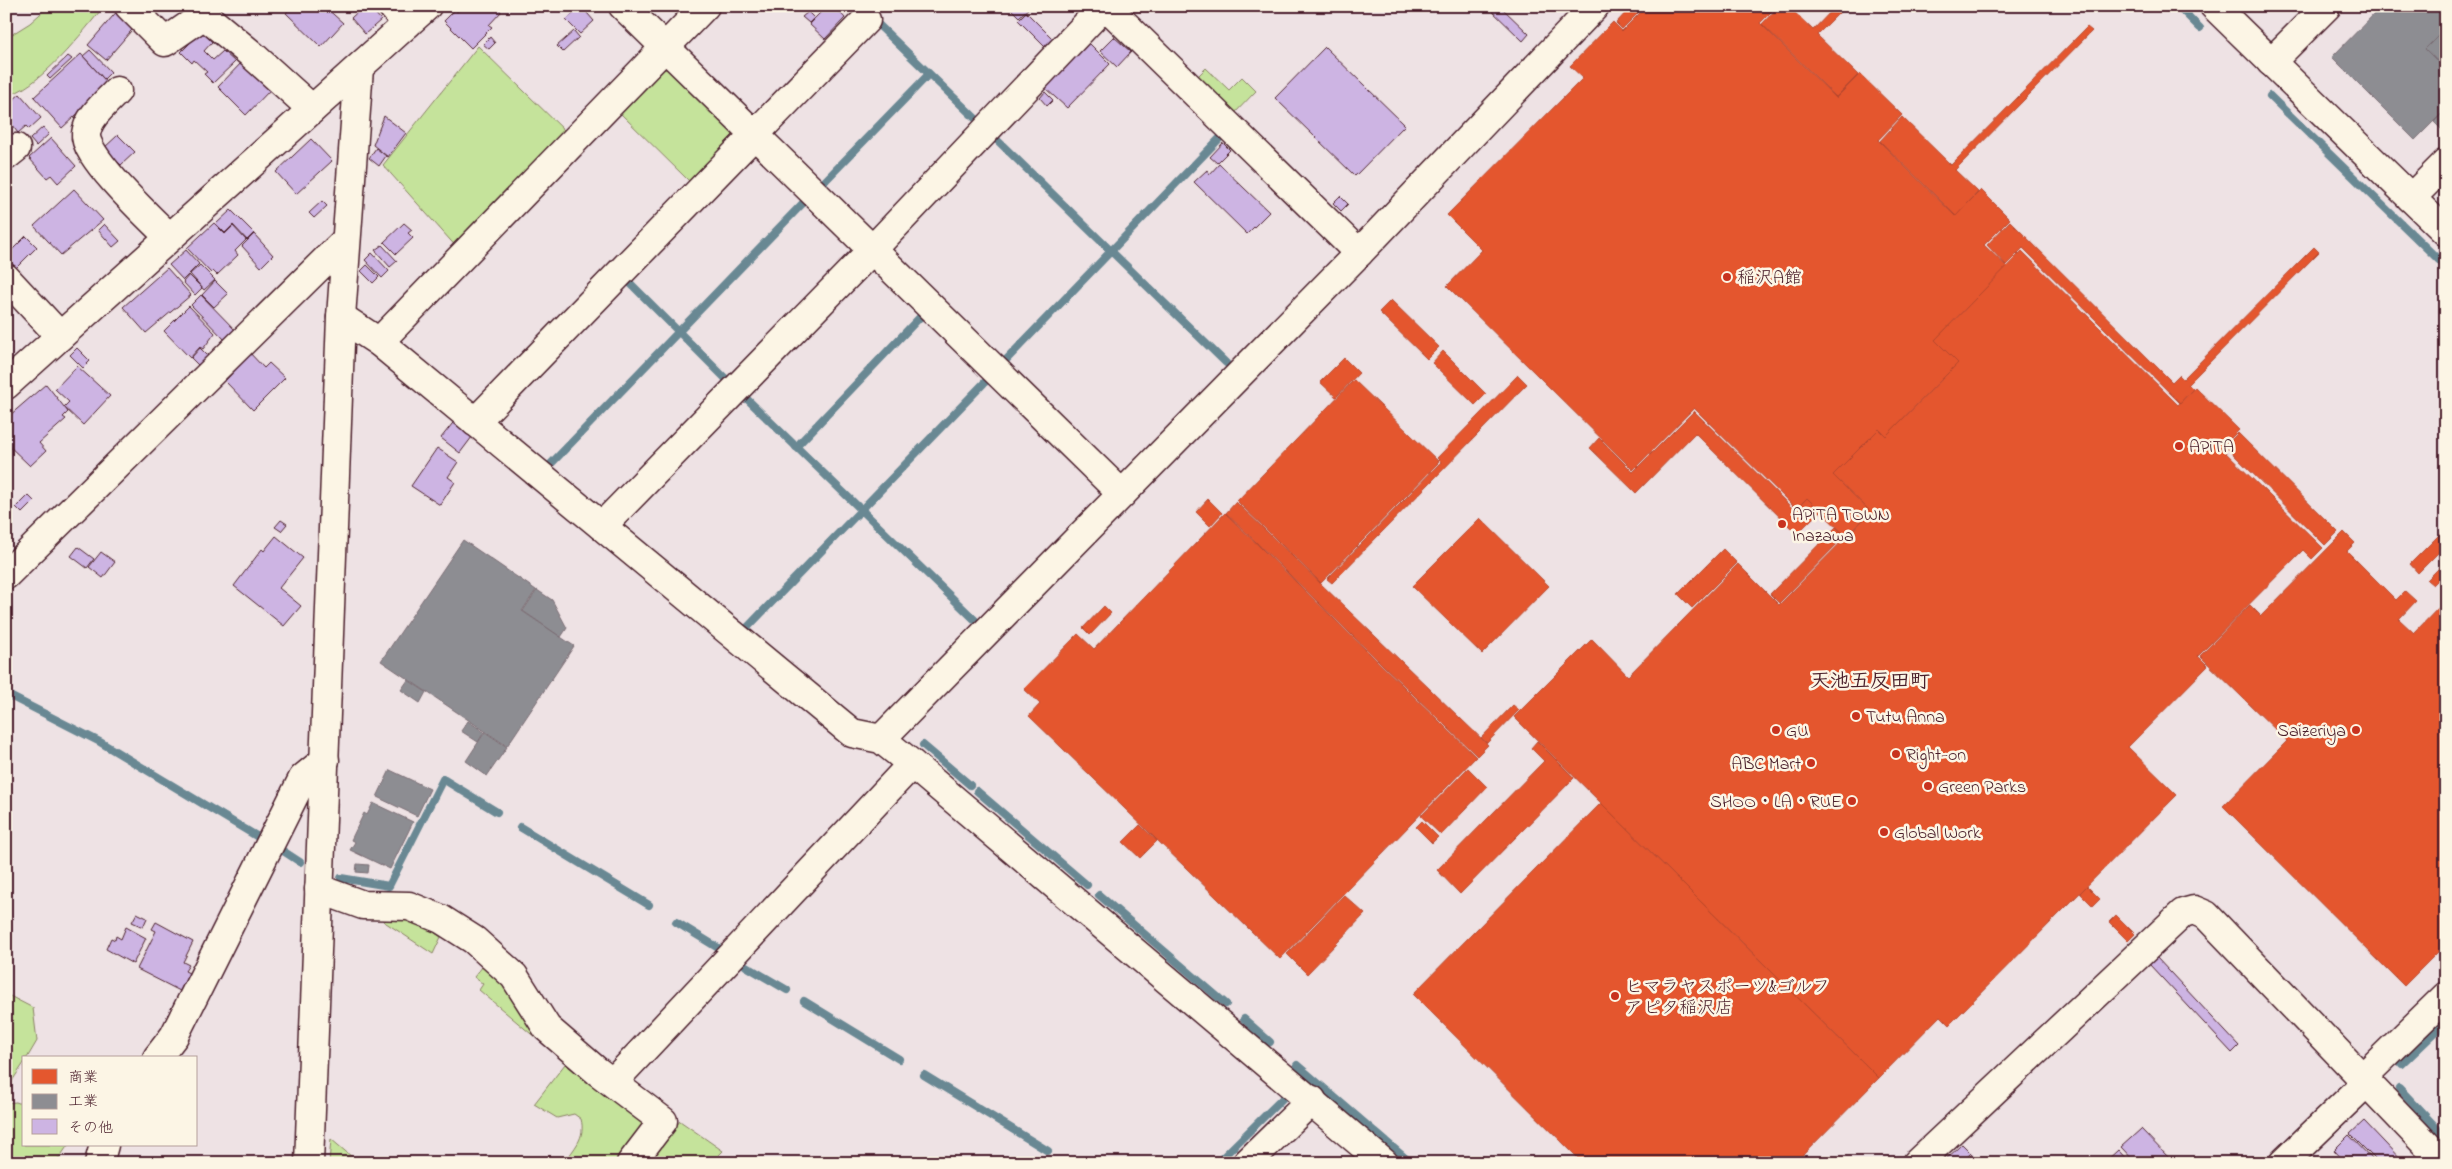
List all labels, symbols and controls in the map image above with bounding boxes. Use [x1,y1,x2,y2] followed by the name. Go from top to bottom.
[1737,266,1802,292] place label: 稲沢A館
[1721,271,1733,283] marker: 稲沢A館
[2189,435,2234,461] place label: APiTA
[2173,440,2185,452] marker: APiTA
[1792,503,1890,550] place label: APiTA TOWN Inazawa
[1776,518,1788,530] marker: APiTA TOWN Inazawa
[1810,668,1930,697] district label: 天池五反田町
[1866,705,1945,731] place label: Tutu Anna
[1850,710,1862,722] marker: Tutu Anna
[1786,719,1809,745] place label: GU
[2277,719,2346,745] place label: Saizeriya
[1770,724,1782,736] marker: GU
[2350,724,2362,736] marker: Saizeriya
[1906,743,1966,770] place label: Right-on
[1890,748,1902,760] marker: Right-on
[1731,752,1801,778] place label: ABC Mart
[1805,757,1817,769] marker: ABC Mart
[1938,775,2026,801] place label: Green Parks
[1922,780,1934,792] marker: Green Parks
[1710,790,1842,816] place label: SHOO・LA・RUE
[1846,795,1858,807] marker: SHOO・LA・RUE
[1894,821,1981,847] place label: Global Work
[1878,826,1890,838] marker: Global Work
[1625,975,1830,1022] place label: ヒマラヤスポーツ&ゴルフ アピタ稲沢店
[1609,990,1621,1002] marker: ヒマラヤスポーツ&ゴルフ アピタ稲沢店
[22,1056,198,1146] legend
[68,1067,98,1089] text: 商業
[68,1091,98,1113] text: 工業
[68,1117,113,1139] text: その他

